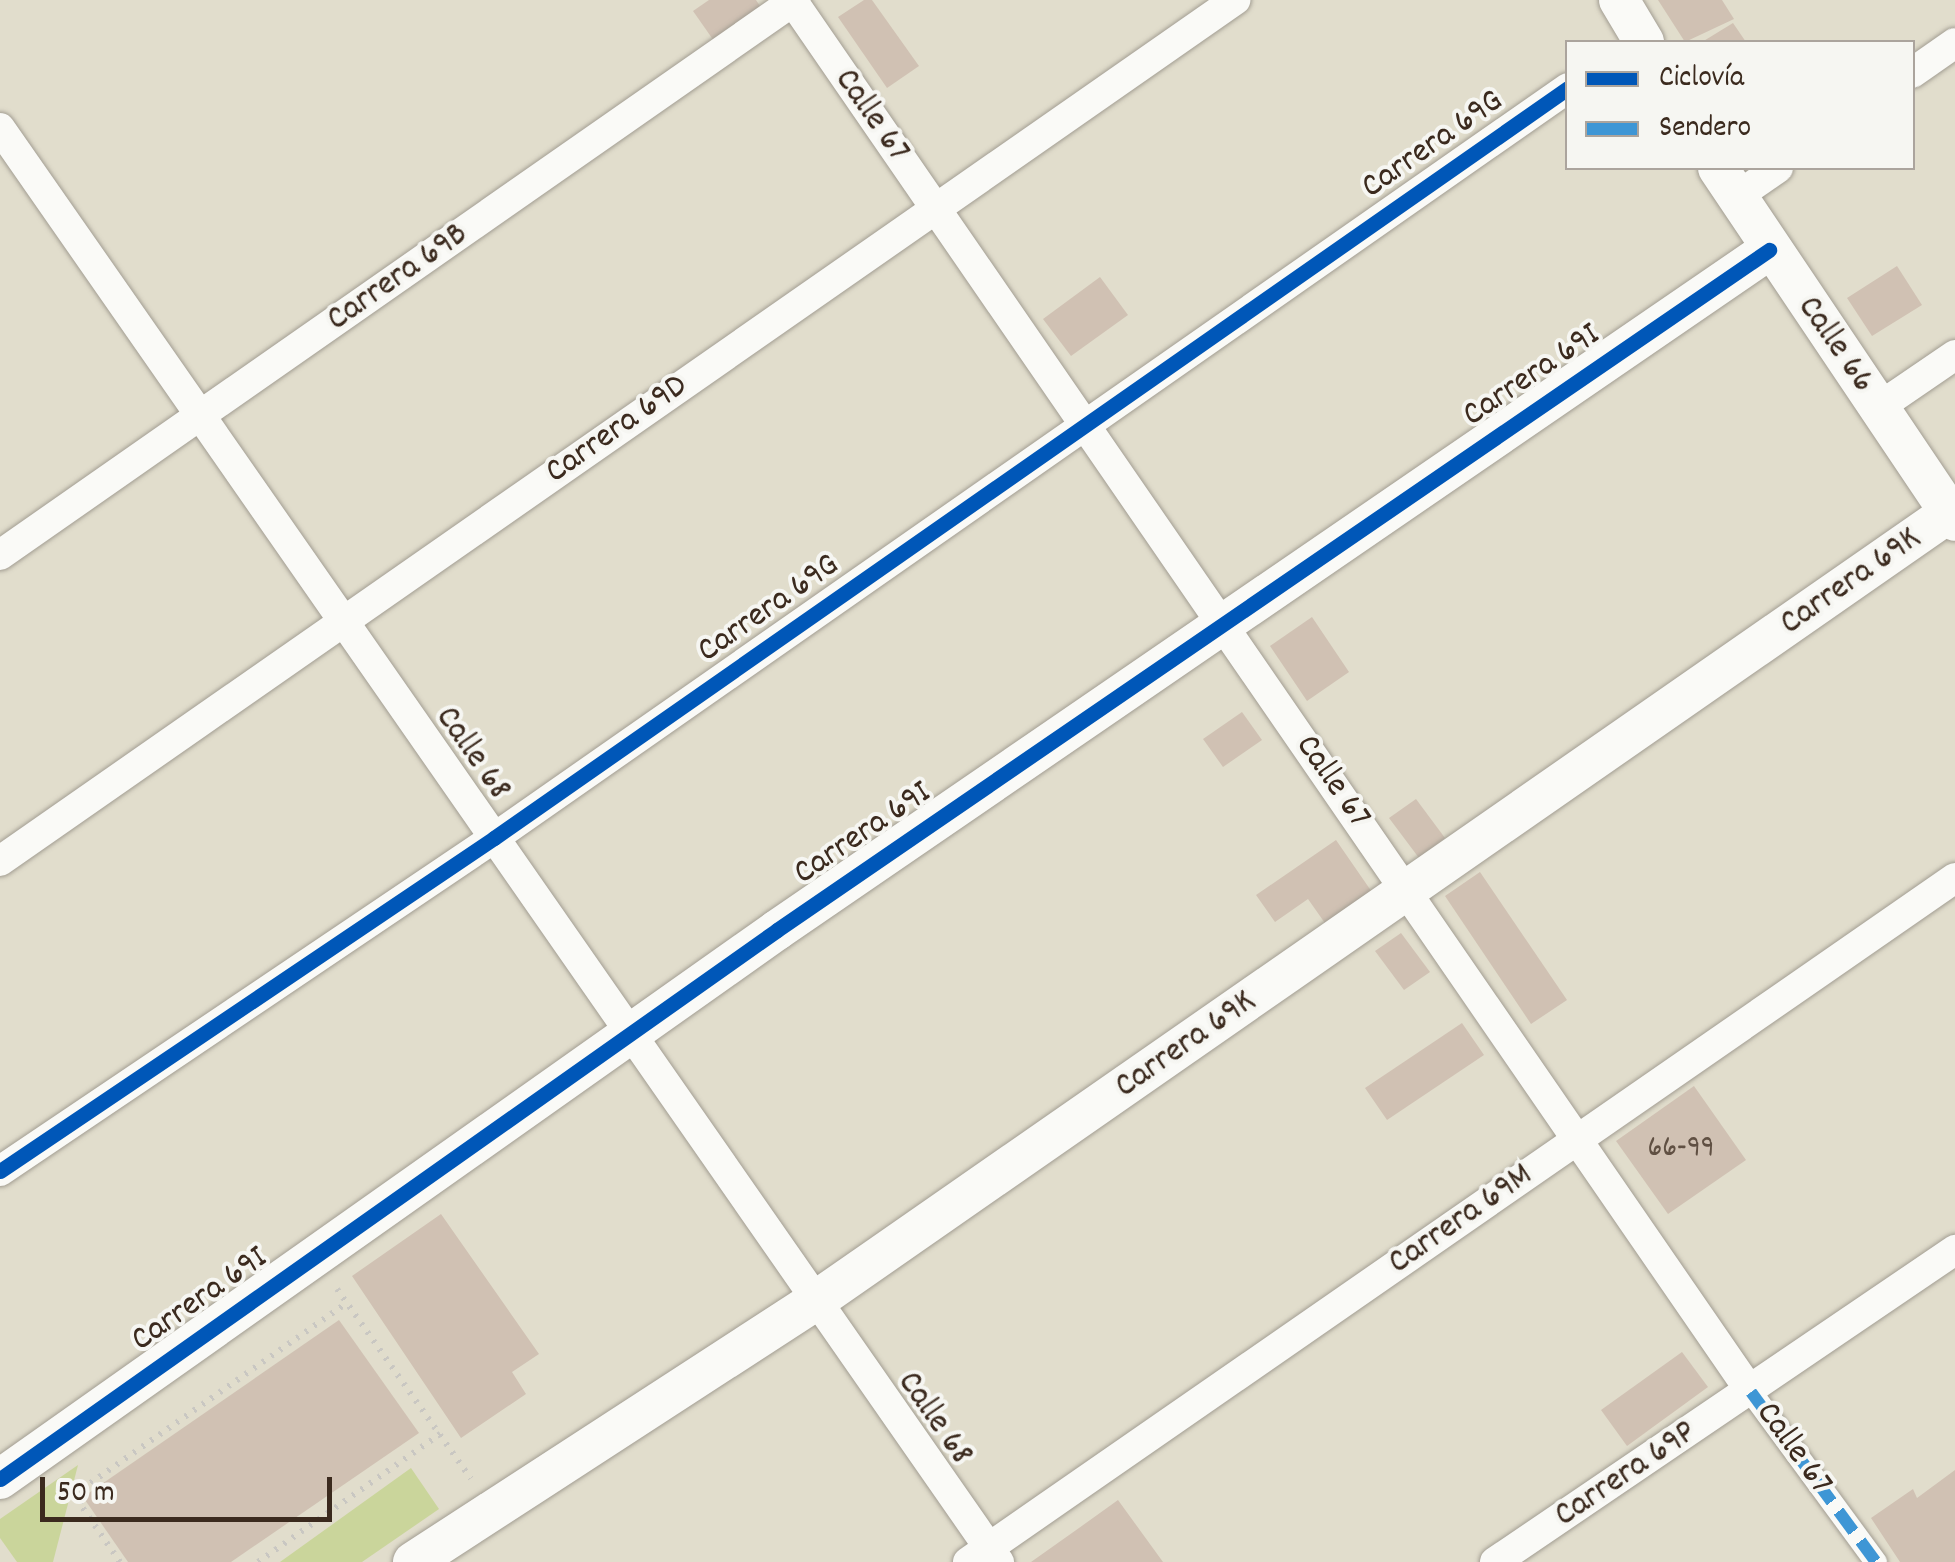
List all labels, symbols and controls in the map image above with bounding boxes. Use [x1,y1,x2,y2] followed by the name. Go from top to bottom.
[1565,40,1915,170] legend
[1659,58,1744,101] text: Ciclovía
[824,61,918,171] street label: Calle 67
[1354,81,1512,209] street label: Carrera 69G
[1659,108,1751,151] text: Sendero
[319,214,477,342] street label: Carrera 69B
[1787,289,1883,401] street label: Calle 66
[1455,315,1609,437] street label: Carrera 69I
[538,366,696,494] street label: Carrera 69D
[1773,518,1929,646] street label: Carrera 69K
[690,545,848,673] street label: Carrera 69G
[425,699,519,809] street label: Calle 68
[1285,727,1379,837] street label: Calle 67
[786,773,940,895] street label: Carrera 69I
[1108,981,1264,1109] street label: Carrera 69K
[1647,1132,1715,1168] house number: 66-99
[1381,1155,1541,1285] street label: Carrera 69M
[124,1238,276,1362] street label: Carrera 69I
[887,1364,981,1474] street label: Calle 68
[1745,1394,1841,1504] street label: Calle 67
[1547,1412,1705,1538] street label: Carrera 69P
[45,1457,338,1519] scale bar
[57,1473,115,1516] text: 50 m

